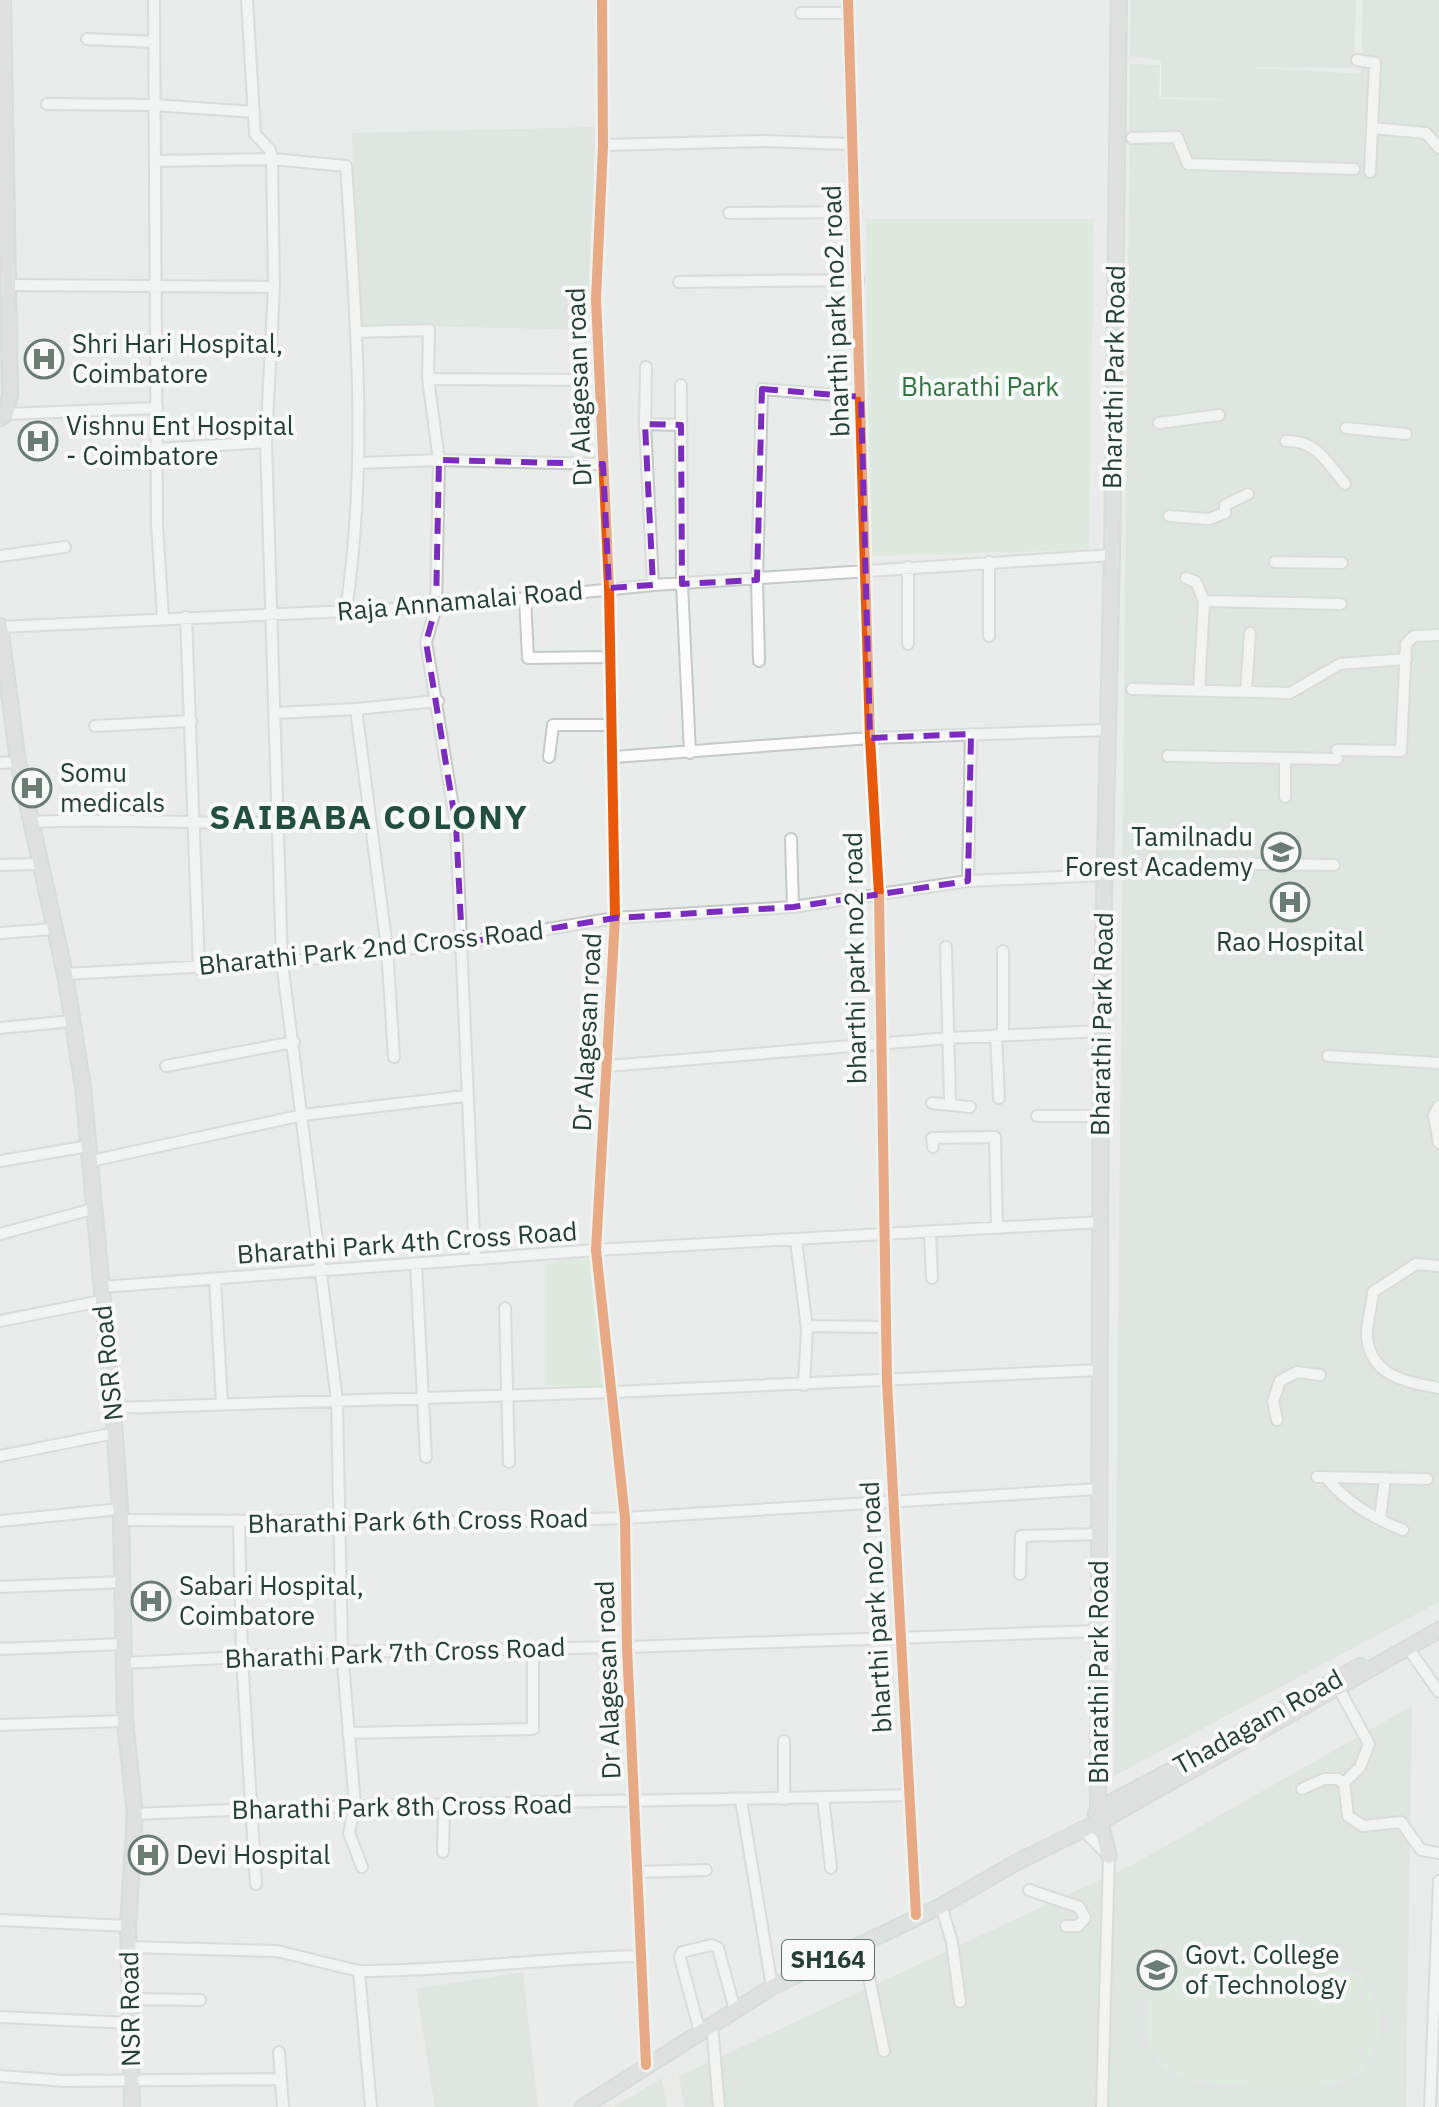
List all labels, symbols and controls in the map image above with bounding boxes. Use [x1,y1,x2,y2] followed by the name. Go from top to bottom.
[814,184,856,438] street label: bharthi park no2 road
[1094,265,1132,489] street label: Bharathi Park Road
[558,287,598,487] street label: Dr Alagesan road
[72,326,283,390] place label: Shri Hari Hospital, Coimbatore
[23,338,65,380] hospital icon: Shri Hari Hospital, Coimbatore
[901,369,1059,403] park label: Bharathi Park
[66,408,294,472] place label: Vishnu Ent Hospital - Coimbatore
[17,420,59,462] hospital icon: Vishnu Ent Hospital - Coimbatore
[335,572,584,628] street label: Raja Annamalai Road
[60,755,165,819] place label: Somu medicals
[11,767,53,809] hospital icon: Somu medicals
[209,794,529,838] district label: SAIBABA COLONY
[1065,819,1253,883] place label: Tamilnadu Forest Academy
[1260,831,1302,873] school or university icon: Tamilnadu Forest Academy
[835,832,873,1084] street label: bharthi park no2 road
[1269,881,1311,923] hospital icon: Rao Hospital
[197,912,545,982] street label: Bharathi Park 2nd Cross Road
[1082,912,1120,1136] street label: Bharathi Park Road
[1216,924,1364,958] place label: Rao Hospital
[564,932,608,1132] street label: Dr Alagesan road
[236,1213,578,1271] street label: Bharathi Park 4th Cross Road
[84,1304,130,1423] street label: NSR Road
[851,1480,899,1734] street label: bharthi park no2 road
[247,1500,589,1540] street label: Bharathi Park 6th Cross Road
[1081,1560,1115,1784] street label: Bharathi Park Road
[179,1568,364,1632] place label: Sabari Hospital, Coimbatore
[130,1580,172,1622] hospital icon: Sabari Hospital, Coimbatore
[587,1580,627,1780] street label: Dr Alagesan road
[224,1629,566,1675] street label: Bharathi Park 7th Cross Road
[1167,1661,1348,1782] street label: Thadagam Road
[231,1786,573,1826] street label: Bharathi Park 8th Cross Road
[127,1834,169,1876] hospital icon: Devi Hospital
[176,1837,330,1871] place label: Devi Hospital
[1185,1937,1347,2001] place label: Govt. College of Technology
[782,1940,874,1980] road number: SH164
[1136,1949,1178,1991] school or university icon: Govt. College of Technology
[111,1951,147,2067] street label: NSR Road

